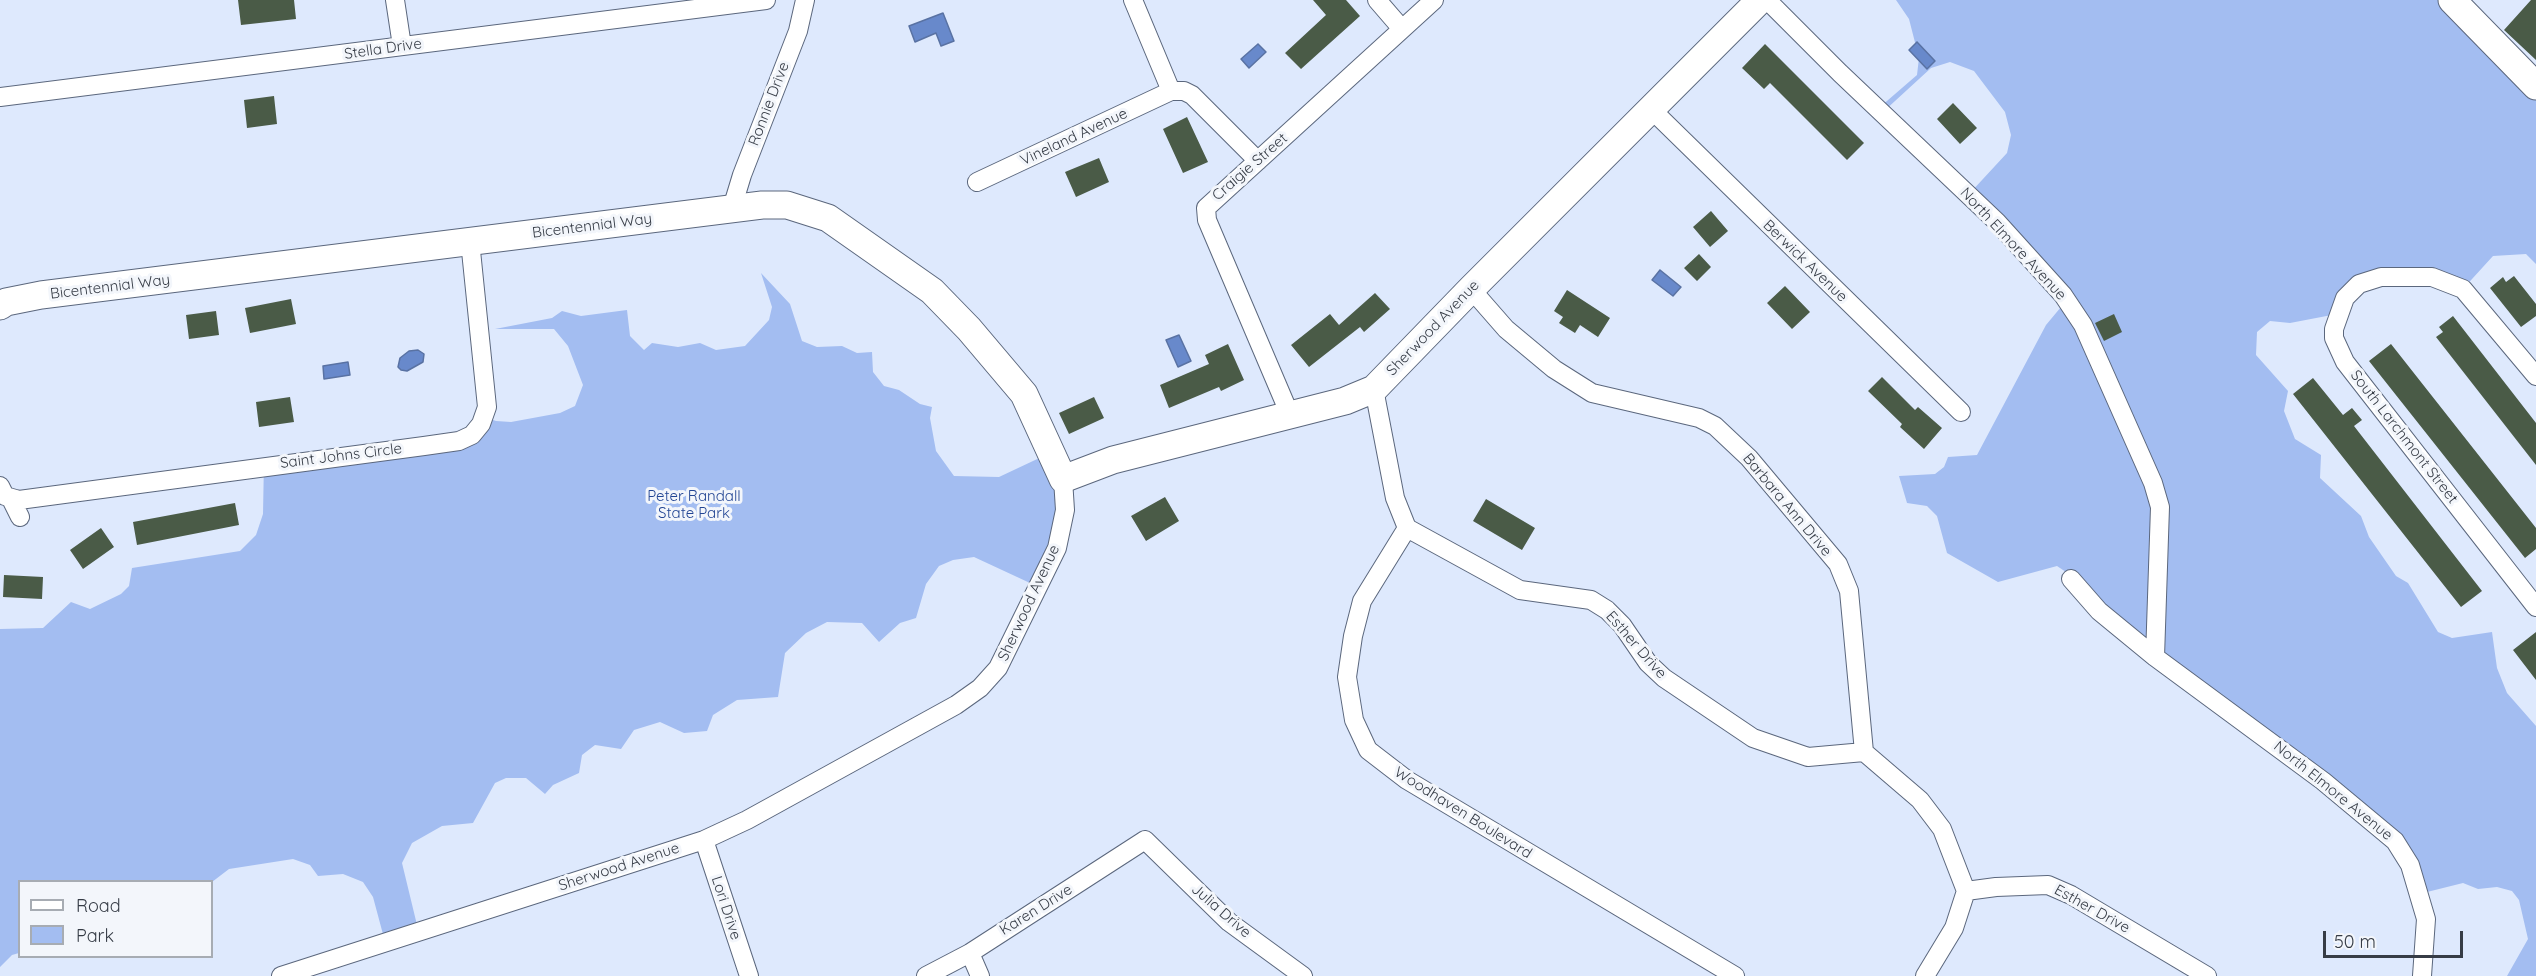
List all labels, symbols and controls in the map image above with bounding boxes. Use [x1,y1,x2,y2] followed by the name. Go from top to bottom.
[343,35,423,63] street label: Stella Drive
[745,60,793,148] street label: Ronnie Drive
[1018,104,1130,170] street label: Vineland Avenue
[1209,129,1291,205] street label: Craigie Street
[1956,184,2070,304] street label: North Elmore Avenue
[531,210,653,242] street label: Bicentennial Way
[1759,216,1851,306] street label: Berwick Avenue
[49,271,171,303] street label: Bicentennial Way
[1383,276,1483,380] street label: Sherwood Avenue
[2346,367,2462,507] street label: South Larchmont Street
[279,440,403,472] street label: Saint Johns Circle
[1739,450,1835,560] street label: Barbara Ann Drive
[647,487,741,522] park label: Peter Randall State Park
[994,542,1064,664] street label: Sherwood Avenue
[1602,608,1670,682] street label: Esther Drive
[2270,738,2396,844] street label: North Elmore Avenue
[1391,763,1535,863] street label: Woodhaven Boulevard
[556,839,682,895] street label: Sherwood Avenue
[707,874,745,942] street label: Lori Drive
[18,880,213,958] legend
[1188,880,1254,942] street label: Julia Drive
[996,881,1076,939] street label: Karen Drive
[2051,881,2133,937] street label: Esther Drive
[76,894,121,917] text: Road
[2326,919,2466,957] scale bar
[76,924,114,947] text: Park
[2334,930,2376,953] text: 50 m

